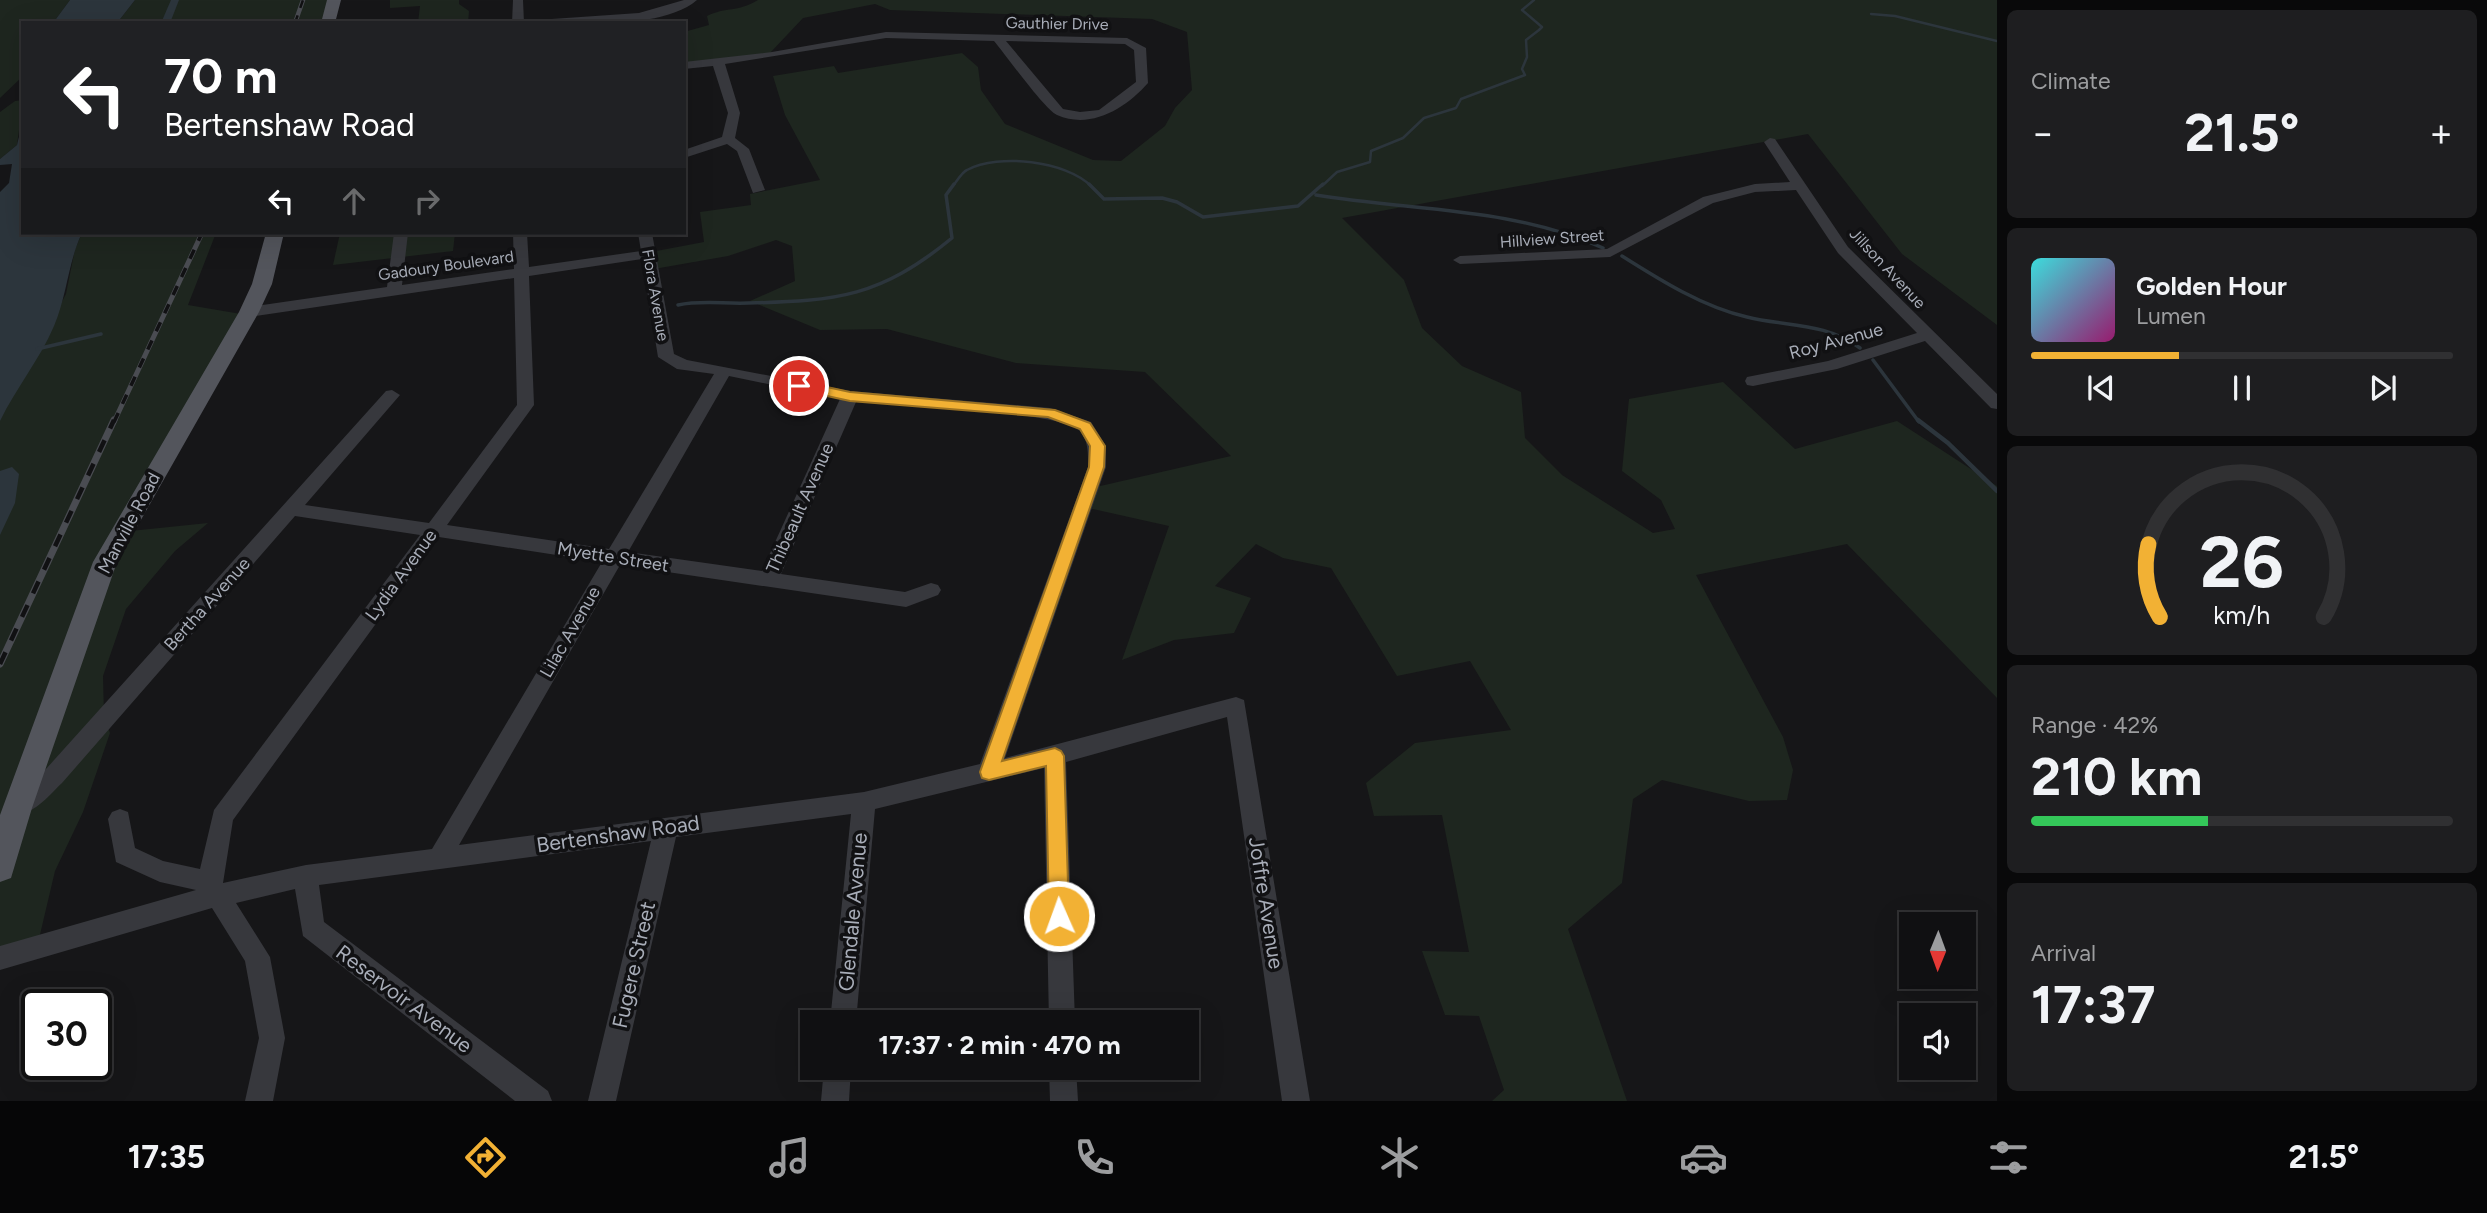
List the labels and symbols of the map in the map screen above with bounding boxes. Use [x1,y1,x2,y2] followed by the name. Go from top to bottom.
[1005,13,1109,34] street label: Gauthier Drive
[1846,224,1930,313] street label: Jillson Avenue
[1499,225,1605,252] street label: Hillview Street
[377,247,515,284] street label: Gadoury Boulevard
[638,248,673,343] street label: Flora Avenue
[1787,318,1885,364] street label: Roy Avenue
[769,356,829,416] pin
[762,439,839,576] street label: Thibeault Avenue
[93,469,165,577] street label: Manville Road
[360,525,442,625] street label: Lydia Avenue
[556,537,670,577] street label: Myette Street
[159,553,255,655] street label: Bertha Avenue
[535,582,605,682] street label: Lilac Avenue
[535,810,701,857] street label: Bertenshaw Road
[833,832,872,992] street label: Glendale Avenue
[1244,835,1289,971] street label: Joffre Avenue
[1022,879,1096,953] position arrow
[607,899,660,1031] street label: Fugere Street
[1899,912,1976,989] north arrow
[331,939,477,1058] street label: Reservoir Avenue
[21,989,112,1080] speed limit sign: 30

